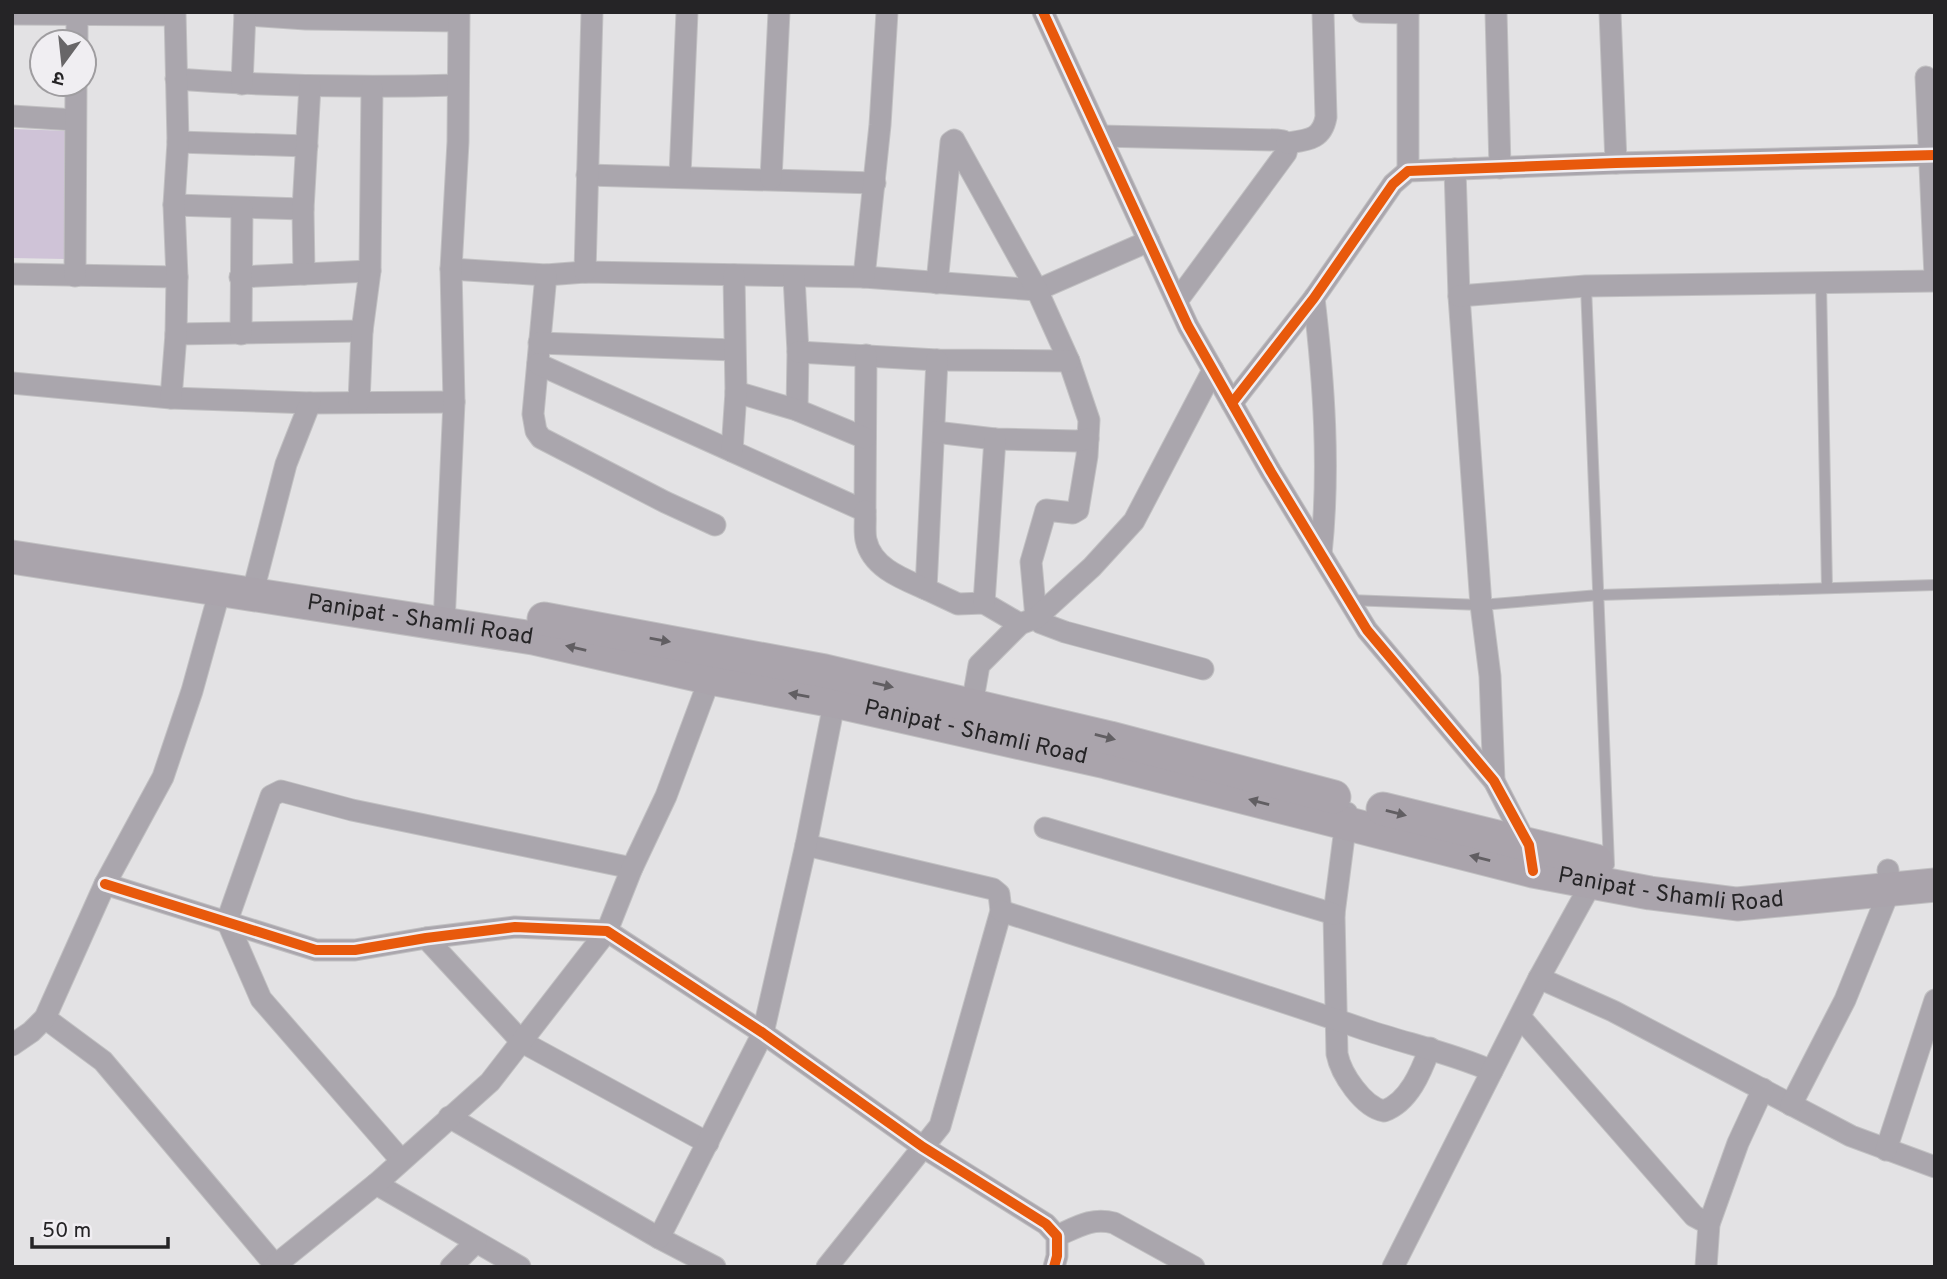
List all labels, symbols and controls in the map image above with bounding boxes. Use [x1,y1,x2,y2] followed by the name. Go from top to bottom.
[28,28,98,98] north arrow
[50,64,68,91] text: उ
[305,589,535,652] street label: Panipat - Shamli Road
[649,635,671,646] one-way arrow
[565,642,587,653] one-way arrow
[872,679,894,690] one-way arrow
[788,689,810,700] one-way arrow
[861,694,1090,772] street label: Panipat - Shamli Road
[1094,732,1116,743] one-way arrow
[1248,796,1269,806] one-way arrow
[1385,808,1407,819] one-way arrow
[1469,852,1491,863] one-way arrow
[1555,861,1785,919] street label: Panipat - Shamli Road
[32,1206,168,1250] scale bar
[42,1218,91,1245] text: 50 m

